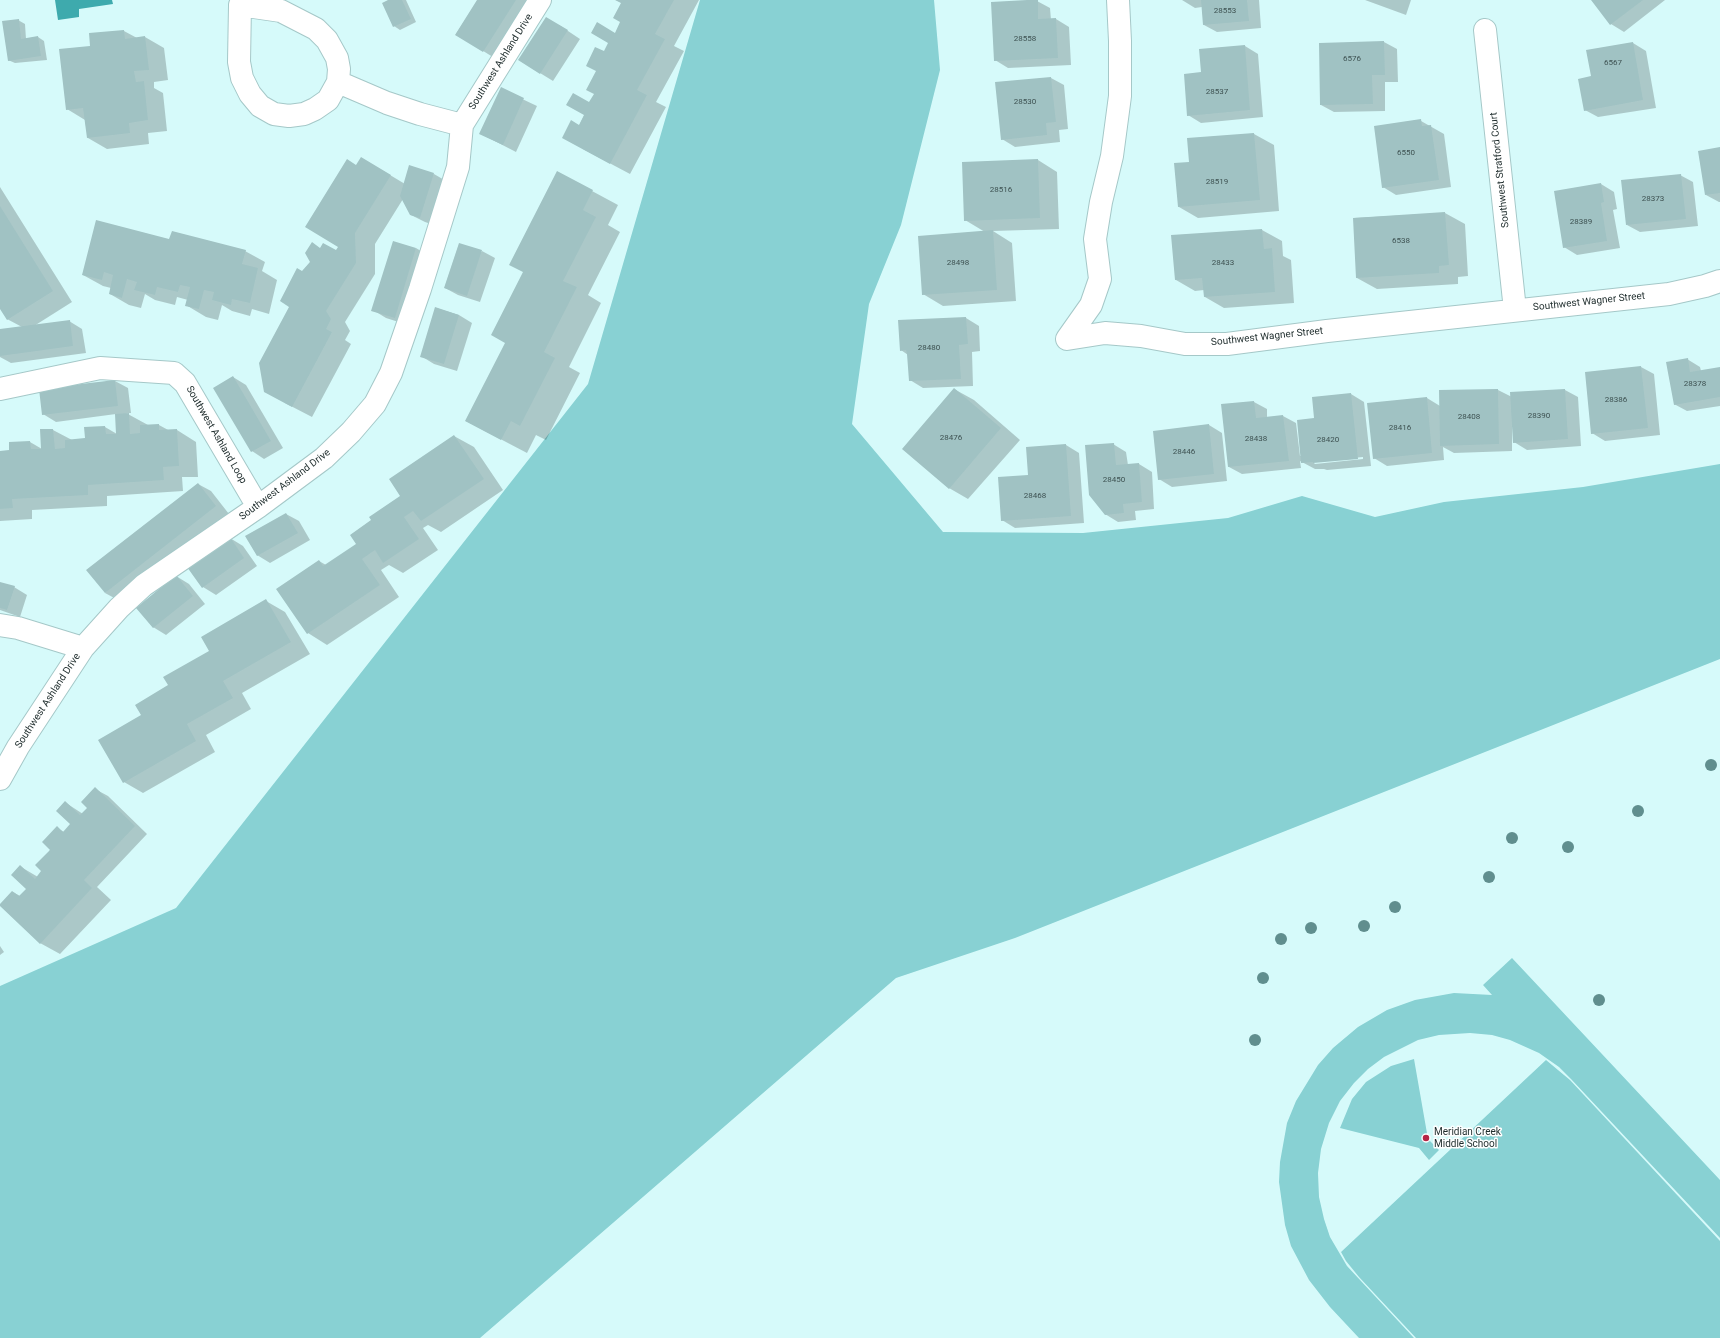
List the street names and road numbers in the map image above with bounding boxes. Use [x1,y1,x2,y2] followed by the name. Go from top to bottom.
[467,12,535,112] street label: Southwest Ashland Drive
[1488,112,1512,228] street label: Southwest Stratford Court
[1532,290,1646,314] street label: Southwest Wagner Street
[1210,325,1324,349] street label: Southwest Wagner Street
[183,384,249,486] street label: Southwest Ashland Loop
[237,447,333,523] street label: Southwest Ashland Drive
[13,651,83,751] street label: Southwest Ashland Drive

